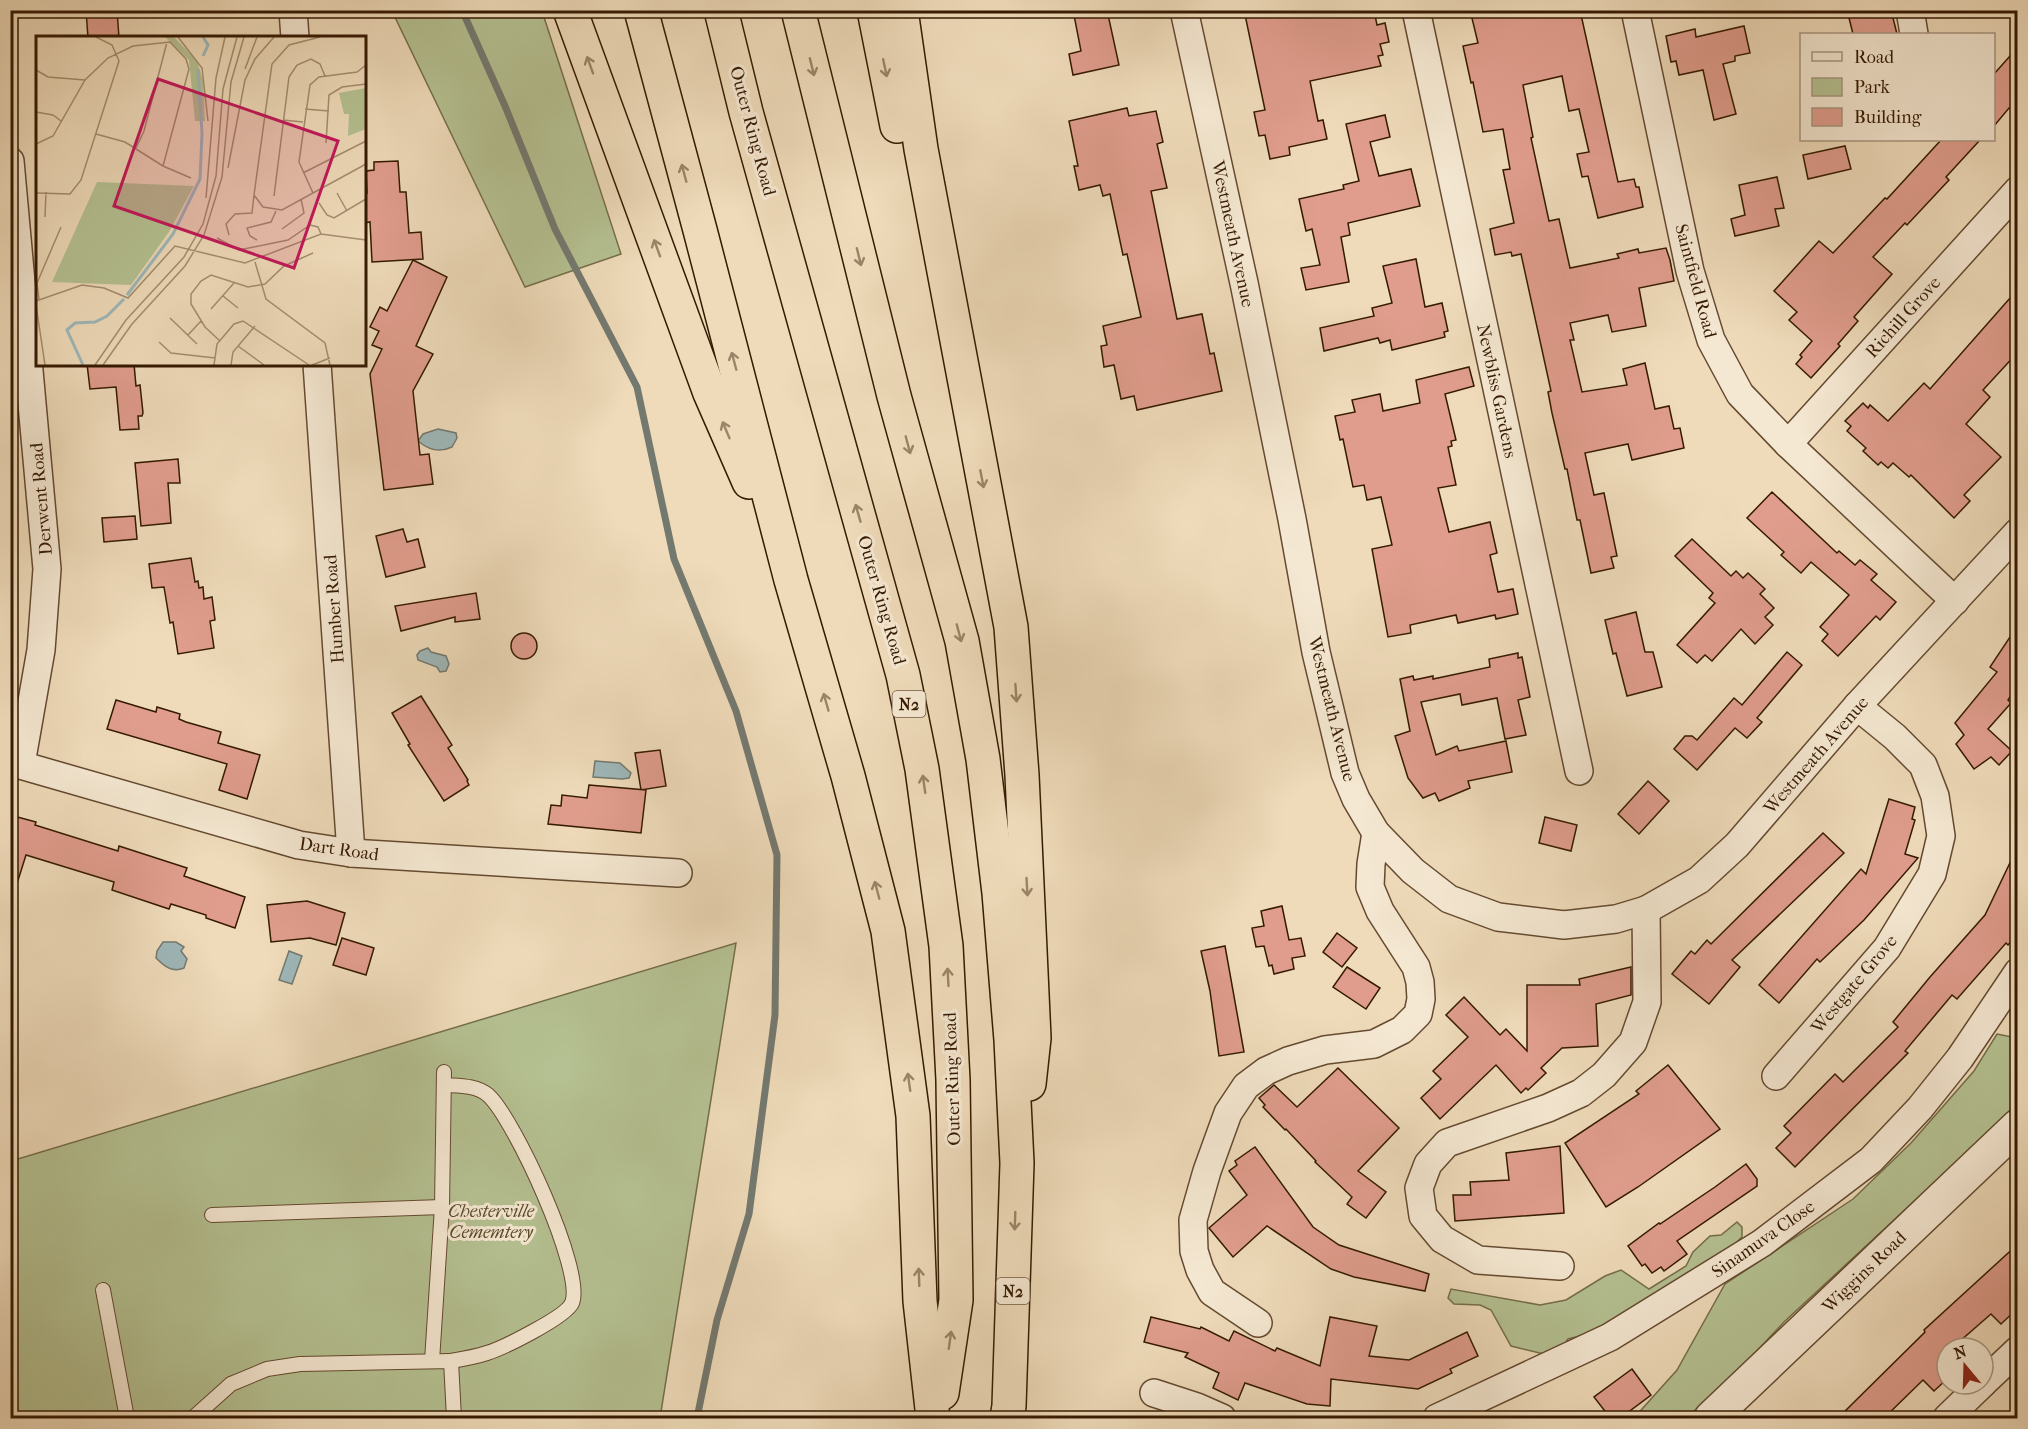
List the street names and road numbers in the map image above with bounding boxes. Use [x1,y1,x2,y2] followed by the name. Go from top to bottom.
[725,64,780,199] street label: Outer Ring Road
[1207,158,1258,309] street label: Westmeath Avenue
[1670,222,1721,341] street label: Saintfield Road
[1861,272,1945,362] street label: Richill Grove
[1472,322,1521,460] street label: Newbliss Gardens
[26,442,57,556] street label: Derwent Road
[853,533,910,667] street label: Outer Ring Road
[320,554,349,664] street label: Humber Road
[1303,633,1360,784] street label: Westmeath Avenue
[892,691,926,717] road number: N2
[1759,692,1873,819] street label: Westmeath Avenue
[298,834,380,865] street label: Dart Road
[1806,931,1902,1039] street label: Westgate Grove
[940,1012,965,1146] street label: Outer Ring Road
[1708,1196,1819,1283] street label: Sinamuva Close
[1817,1227,1911,1318] street label: Wiggins Road
[996,1278,1030,1304] road number: N2

